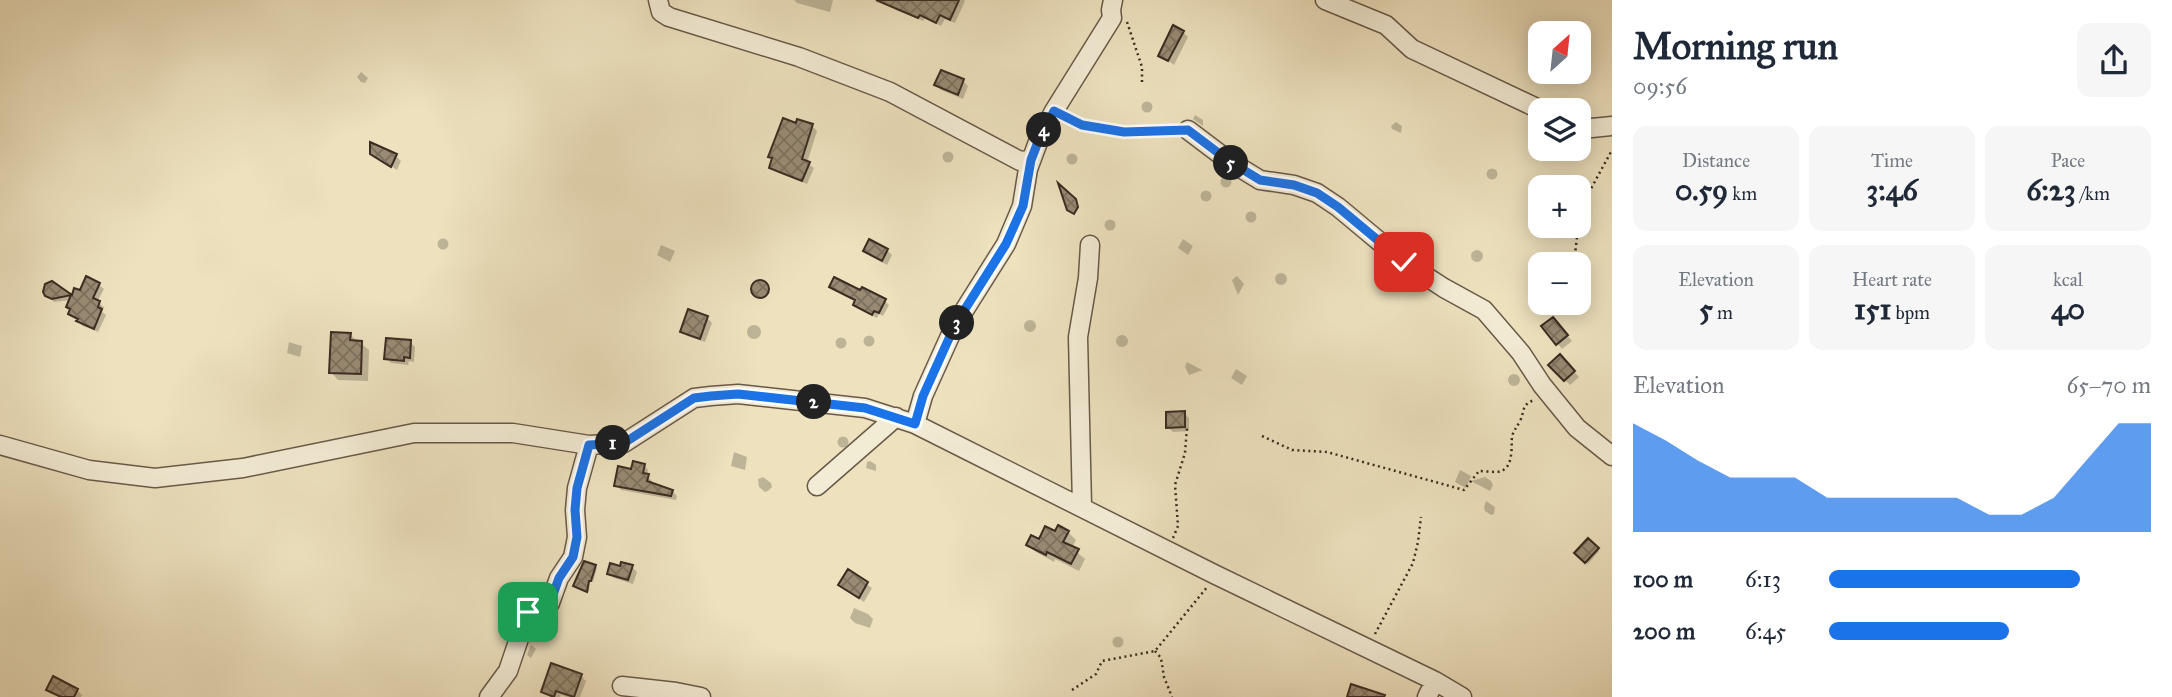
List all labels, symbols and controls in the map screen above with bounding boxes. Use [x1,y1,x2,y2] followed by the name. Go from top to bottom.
[1528,21,1591,84] north arrow
[1528,21,1591,315] map controls
[1633,23,1838,69] text: Morning run
[2077,23,2151,97] button: share
[1633,72,1687,100] text: 09:56
[1528,98,1591,161] button: layers
[1026,113,1062,148] pin: 4
[1038,118,1049,141] text: 4
[1214,146,1248,180] pin: 5
[1682,149,1750,172] text: Distance
[1871,149,1913,172] text: Time
[2051,149,2085,172] text: Pace
[1226,151,1235,174] text: 5
[1675,172,1728,208] text: 0.59
[1866,172,1918,208] text: 3:46
[2026,172,2076,208] text: 6:23
[1528,175,1591,238] button: +
[1728,182,1757,205] text: km
[2076,182,2110,205] text: /km
[1374,232,1434,292] pin
[1385,243,1423,281] icon: check
[1528,252,1591,315] button: −
[1678,268,1754,291] text: Elevation
[1852,268,1932,291] text: Heart rate
[2053,268,2083,291] text: kcal
[1699,291,1713,327] text: 5
[1854,291,1891,327] text: 151
[2051,291,2085,327] text: 40
[1713,301,1733,324] text: m
[1891,301,1930,324] text: bpm
[940,306,974,340] pin: 3
[953,311,960,334] text: 3
[1633,371,1724,399] text: Elevation
[2067,371,2151,399] text: 65–70 m
[796,384,832,420] pin: 2
[809,390,818,413] text: 2
[596,426,630,460] pin: 1
[609,431,616,454] text: 1
[1633,565,1693,593] text: 100 m
[1745,565,1781,593] text: 6:13
[498,582,558,642] pin
[509,593,547,631] icon: arrive
[1633,617,1695,645] text: 200 m
[1745,617,1786,645] text: 6:45

